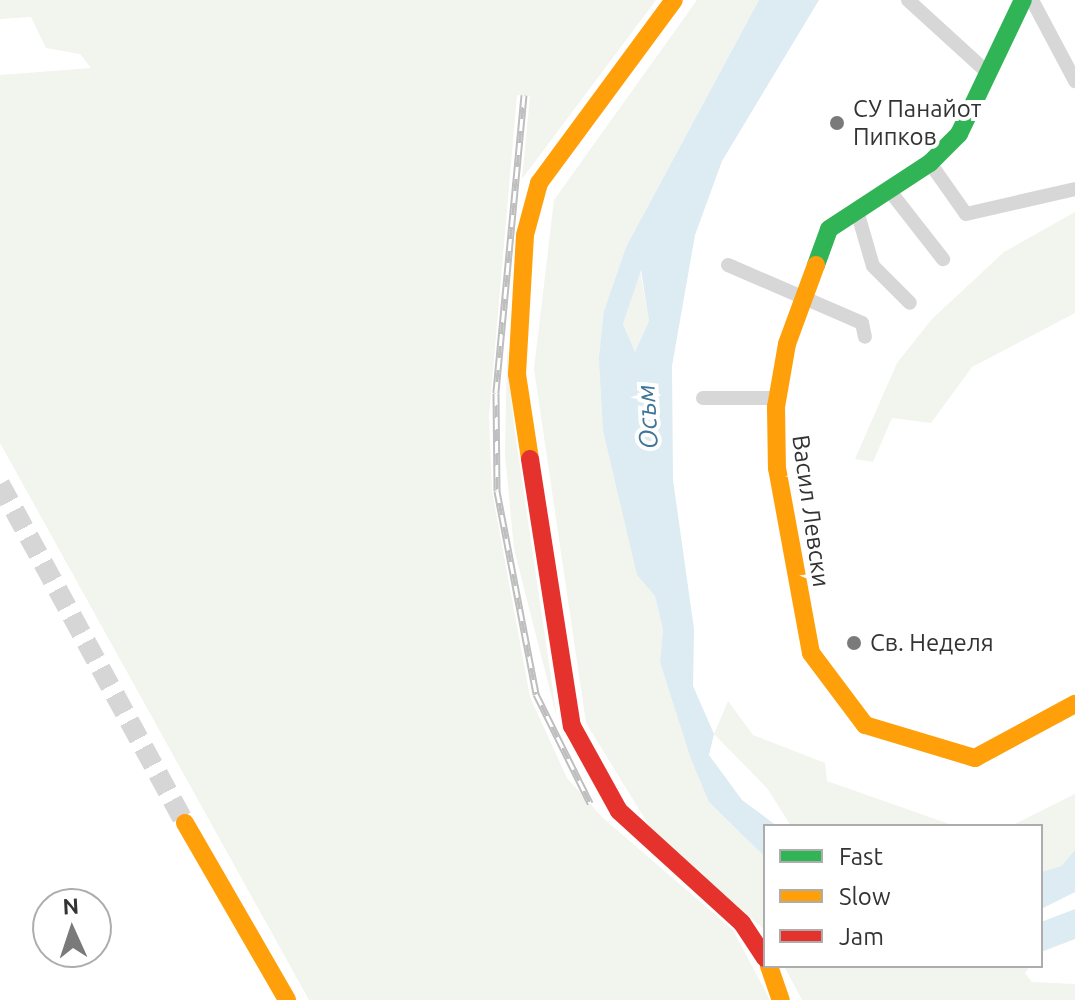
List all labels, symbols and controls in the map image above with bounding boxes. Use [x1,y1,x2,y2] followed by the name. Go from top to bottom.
[853,95,981,151] place label: СУ Панайот Пипков
[828,114,846,132] marker: СУ Панайот Пипков
[630,384,664,450] water label: Осъм
[786,433,836,589] street label: Васил Левски
[870,629,994,657] place label: Св. Неделя
[845,634,863,652] marker: Св. Неделя
[763,824,1043,968] legend
[839,843,883,870] text: Fast
[839,883,891,910] text: Slow
[32,888,112,968] north arrow
[62,893,80,918] text: N
[839,923,884,950] text: Jam

